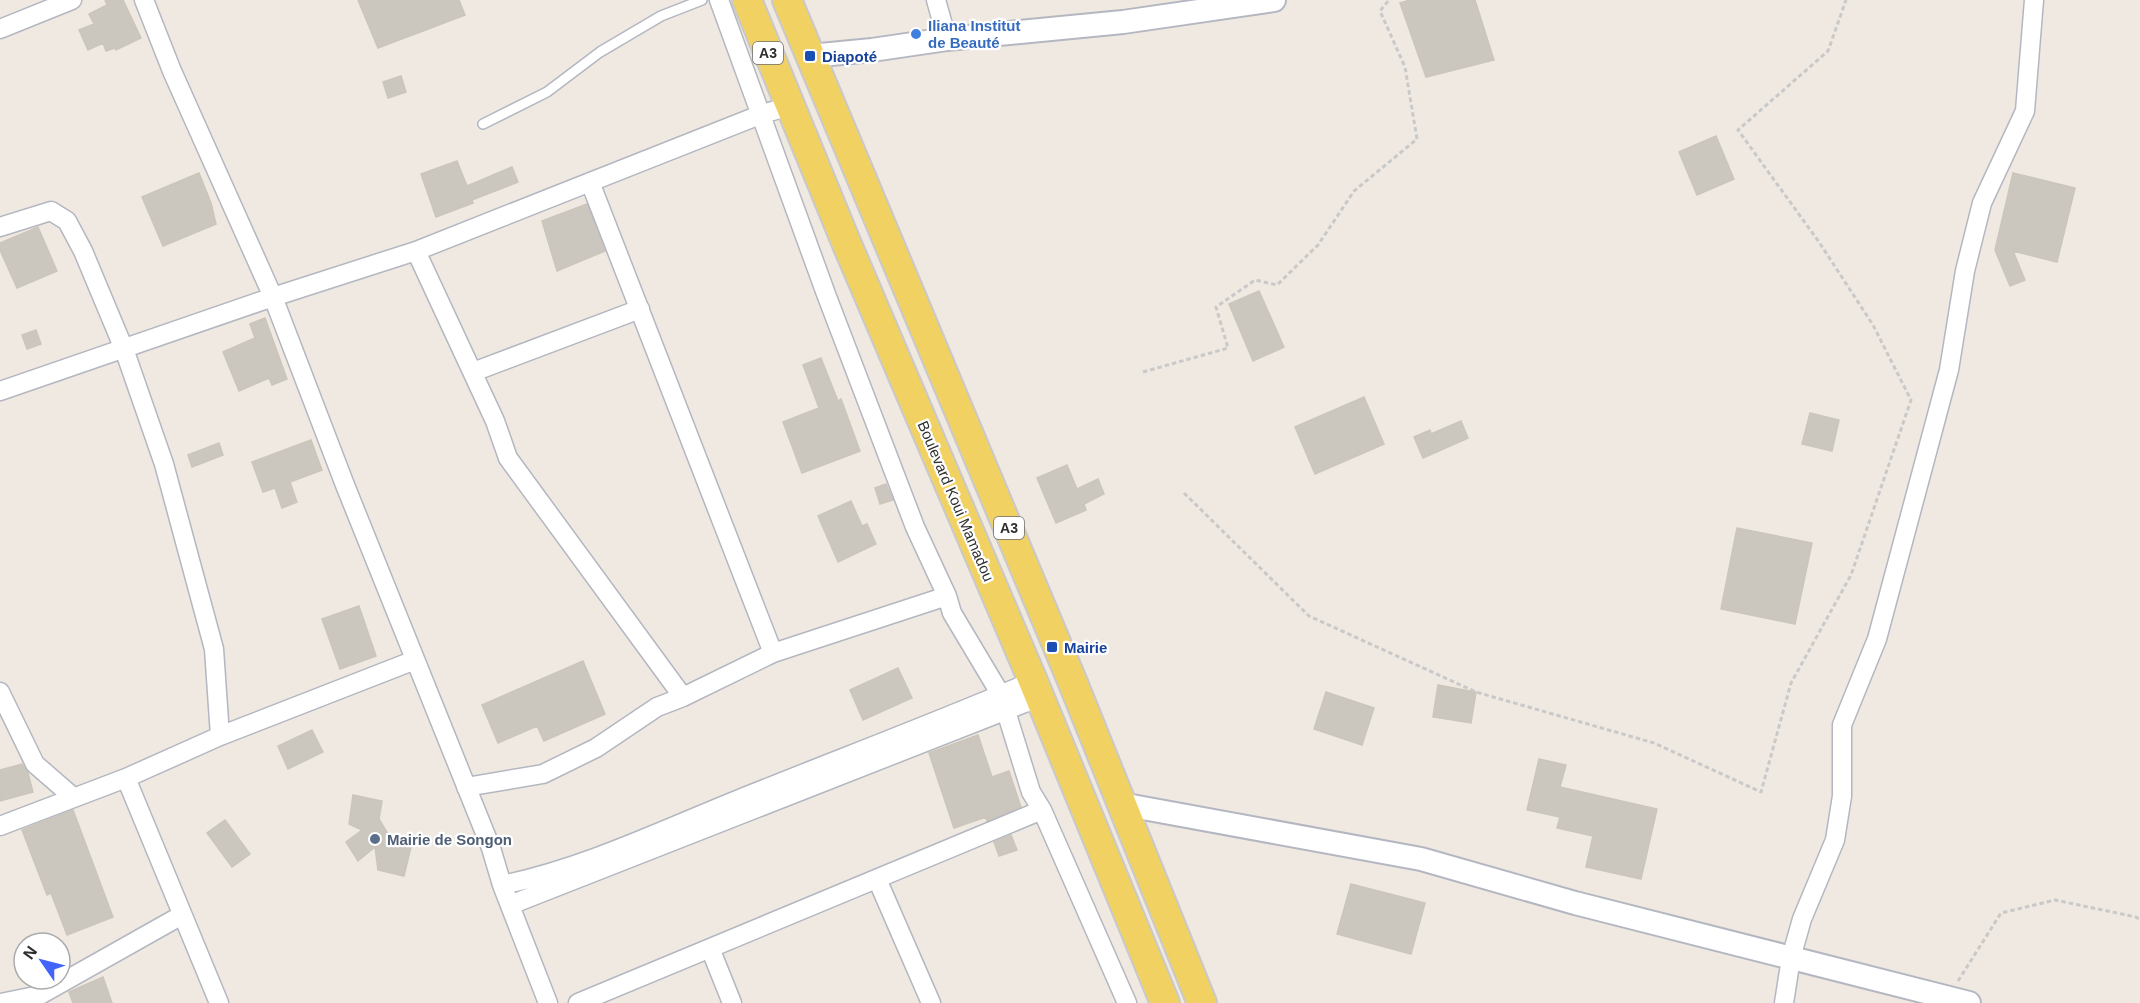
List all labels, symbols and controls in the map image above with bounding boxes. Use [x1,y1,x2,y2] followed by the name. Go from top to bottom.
[928,17,1021,51] place label: Iliana Institut de Beauté
[909,27,923,41] marker: Iliana Institut de Beauté
[753,42,783,64] road number: A3
[822,48,877,65] place label: Diapoté
[803,49,817,63] marker: Diapoté
[914,418,998,584] street label: Boulevard Koui Mamadou
[994,517,1024,539] road number: A3
[1064,639,1107,656] place label: Mairie
[1045,640,1059,654] marker: Mairie
[387,831,512,848] place label: Mairie de Songon
[368,832,382,846] marker: Mairie de Songon
[12,931,72,991] north arrow
[20,943,40,962] text: N

